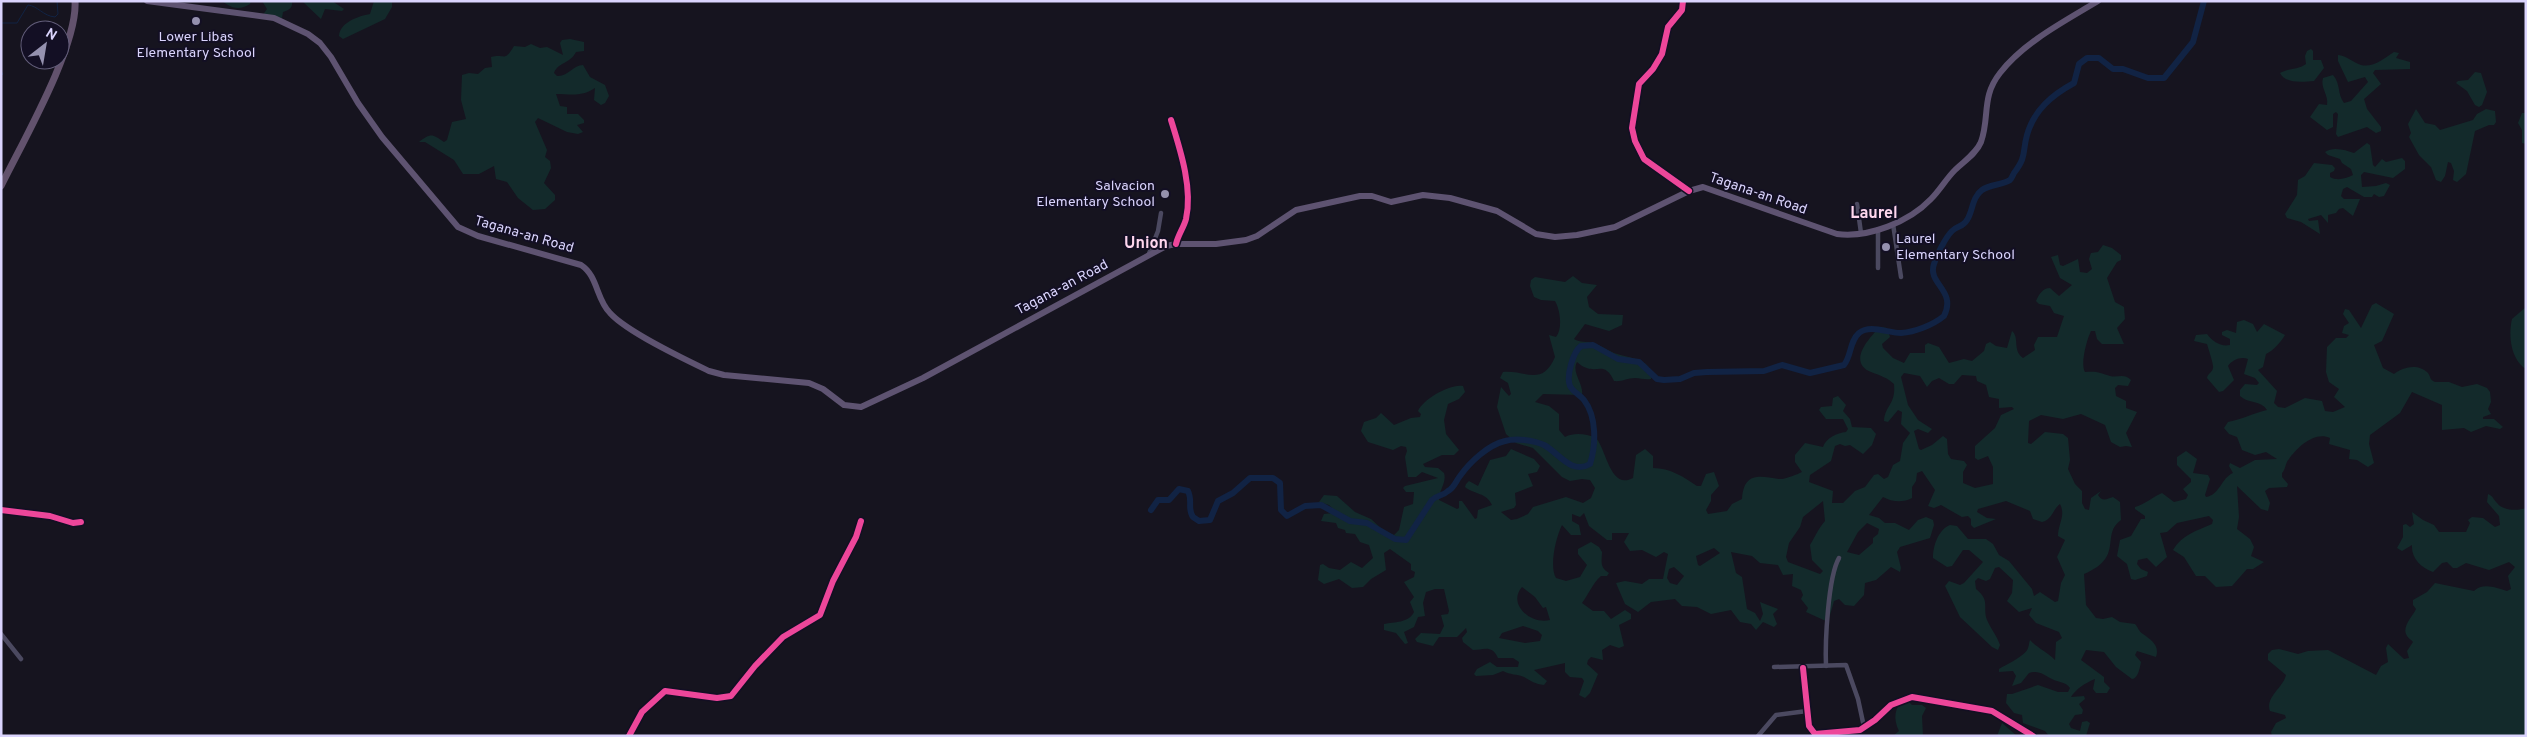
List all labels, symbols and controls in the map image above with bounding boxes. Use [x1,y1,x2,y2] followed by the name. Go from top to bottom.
[190,15,202,27] marker: Lower Libas Elementary School
[20,20,70,70] north arrow
[42,25,60,45] text: N
[137,29,255,62] place label: Lower Libas Elementary School
[1707,169,1809,219] street label: Tagana-an Road
[1036,178,1155,211] place label: Salvacion Elementary School
[1159,188,1171,200] marker: Salvacion Elementary School
[1850,204,1898,224] district label: Laurel
[472,213,576,257] street label: Tagana-an Road
[1896,231,2015,264] place label: Laurel Elementary School
[1124,234,1168,254] district label: Union
[1880,241,1892,253] marker: Laurel Elementary School
[1013,256,1111,320] street label: Tagana-an Road

